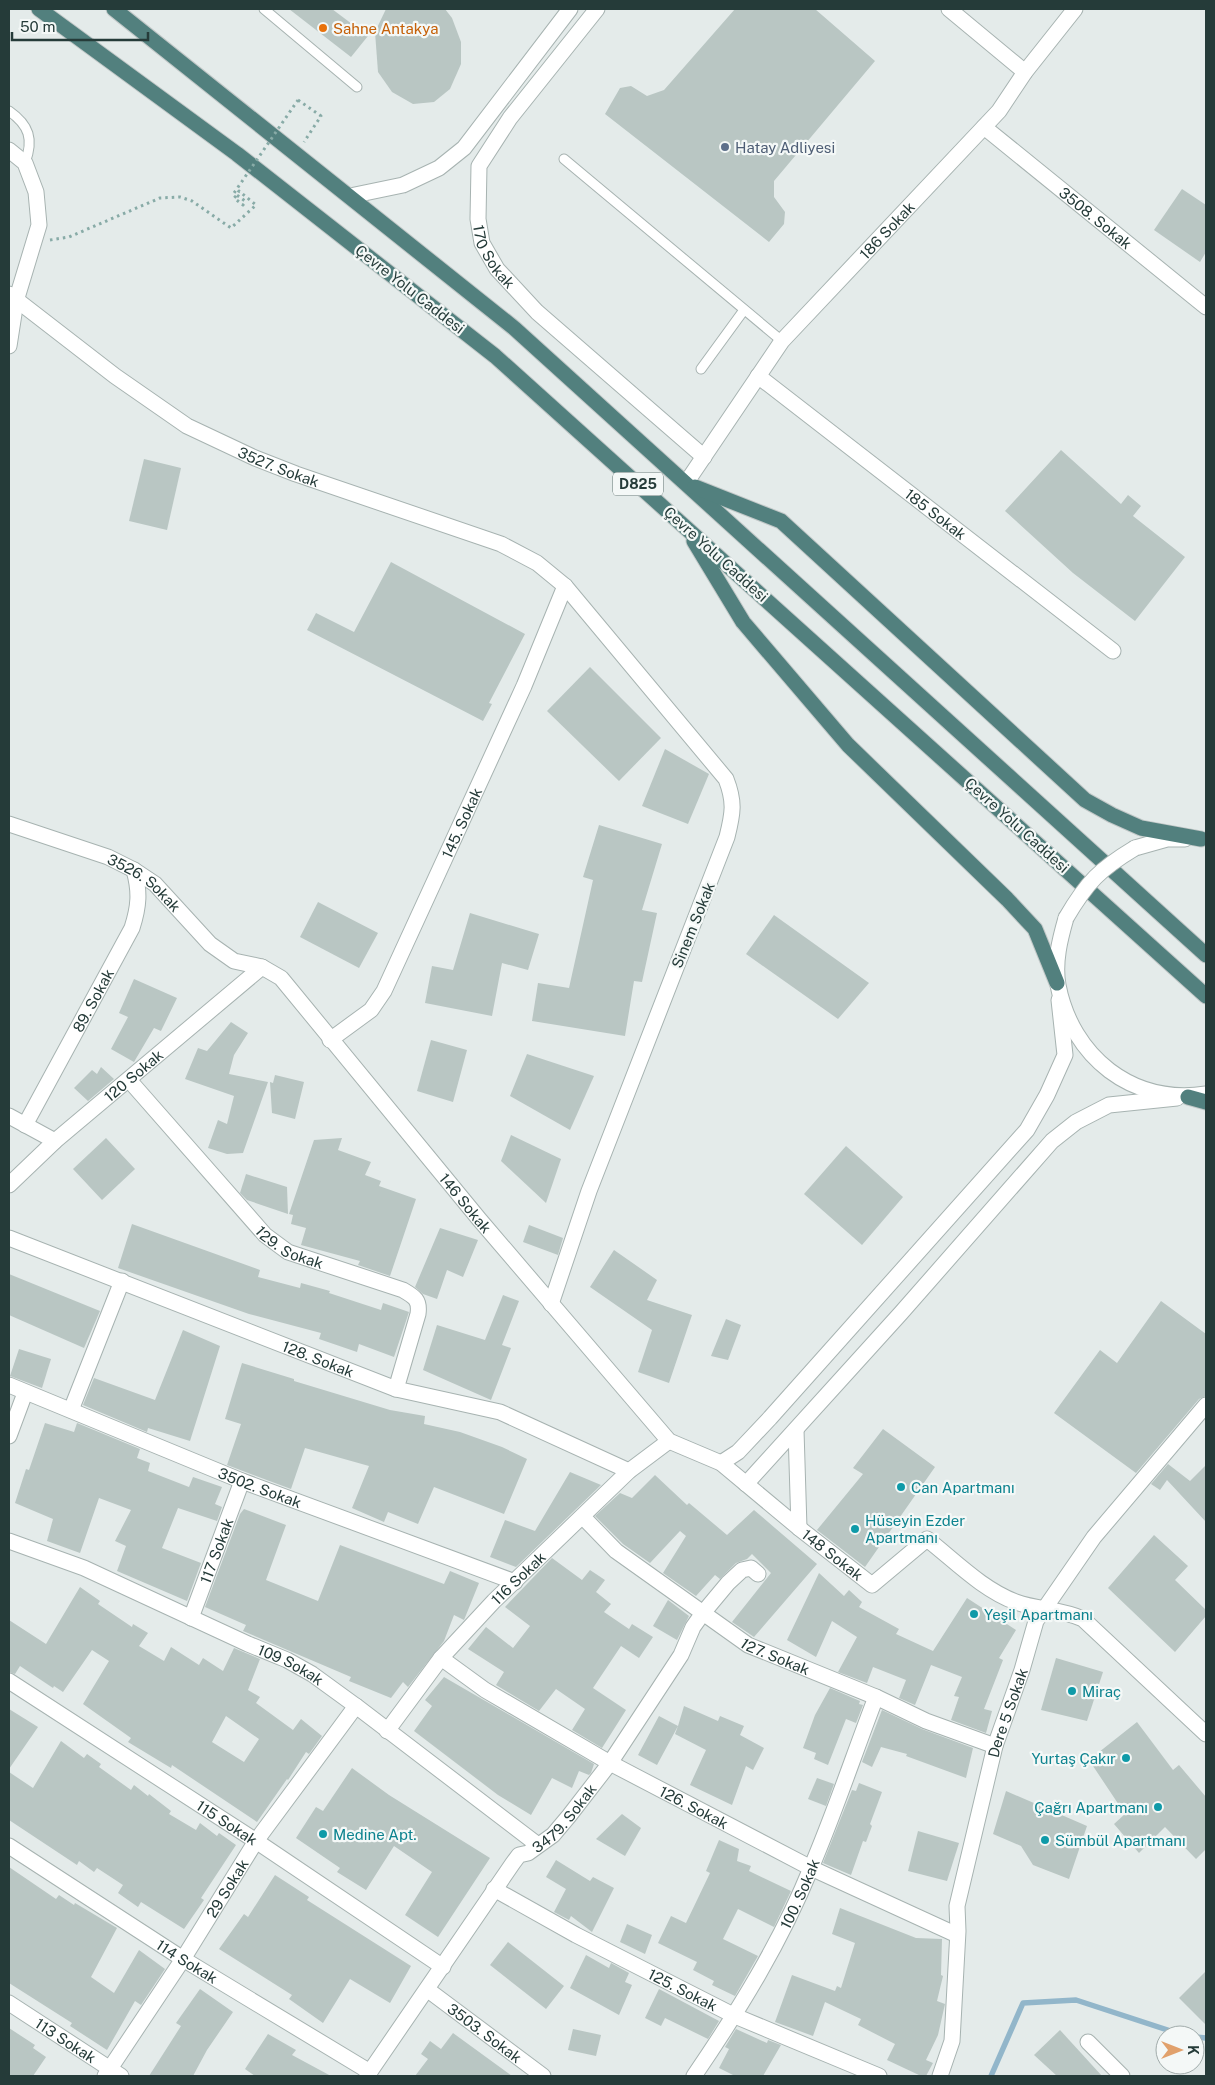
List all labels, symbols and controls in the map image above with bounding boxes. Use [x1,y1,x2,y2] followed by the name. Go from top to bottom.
[12,10,149,42] scale bar
[20,18,55,35] text: 50 m
[333,20,438,37] place label: Sahne Antakya
[317,22,329,34] marker: Sahne Antakya
[735,139,835,156] place label: Hatay Adliyesi
[719,141,731,153] marker: Hatay Adliyesi
[1056,183,1136,252] street label: 3508. Sokak
[856,198,918,262] street label: 186 Sokak
[471,223,519,291] street label: 170 Sokak
[352,241,468,337] street label: Çevre Yolu Caddesi
[235,443,321,490] street label: 3527. Sokak
[613,472,663,496] road number: D825
[902,485,970,543] street label: 185 Sokak
[661,503,771,605] street label: Çevre Yolu Caddesi
[962,774,1072,876] street label: Çevre Yolu Caddesi
[438,785,485,861] street label: 145. Sokak
[105,850,184,915] street label: 3526. Sokak
[668,880,718,970] street label: Sinem Sokak
[69,966,117,1035] street label: 89. Sokak
[101,1046,166,1105] street label: 120 Sokak
[436,1170,495,1236] street label: 146 Sokak
[252,1222,325,1272] street label: 129. Sokak
[280,1337,356,1380] street label: 128. Sokak
[216,1464,304,1511] street label: 3502. Sokak
[911,1479,1015,1496] place label: Can Apartmanı
[895,1481,907,1493] marker: Can Apartmanı
[865,1512,965,1546] place label: Hüseyin Ezder Apartmanı
[196,1516,236,1586] street label: 117 Sokak
[849,1523,861,1535] marker: Hüseyin Ezder Apartmanı
[799,1525,867,1583] street label: 148 Sokak
[487,1548,549,1608] street label: 116 Sokak
[984,1606,1093,1623] place label: Yeşil Apartmanı
[968,1608,980,1620] marker: Yeşil Apartmanı
[738,1634,812,1678] street label: 127. Sokak
[256,1641,327,1688] street label: 109 Sokak
[984,1666,1030,1759] street label: Dere 5 Sokak
[1082,1683,1121,1700] place label: Miraç
[1066,1685,1078,1697] marker: Miraç
[1031,1750,1116,1767] place label: Yurtaş Çakır
[1120,1752,1132,1764] marker: Yurtaş Çakır
[529,1780,599,1856] street label: 3479. Sokak
[657,1782,731,1832] street label: 126. Sokak
[194,1796,261,1848] street label: 115 Sokak
[1034,1799,1148,1816] place label: Çağrı Apartmanı
[1152,1801,1164,1813] marker: Çağrı Apartmanı
[333,1826,417,1843] place label: Medine Apt.
[317,1828,329,1840] marker: Medine Apt.
[1055,1832,1186,1849] place label: Sümbül Apartmanı
[1039,1834,1051,1846] marker: Sümbül Apartmanı
[202,1856,251,1920] street label: 29 Sokak
[776,1856,822,1931] street label: 100. Sokak
[153,1936,221,1986] street label: 114 Sokak
[646,1965,720,2014] street label: 125. Sokak
[445,1999,525,2066] street label: 3503. Sokak
[32,2014,99,2066] street label: 113 Sokak
[1155,2025,1205,2075] north arrow
[1185,2045,1201,2055] text: K

